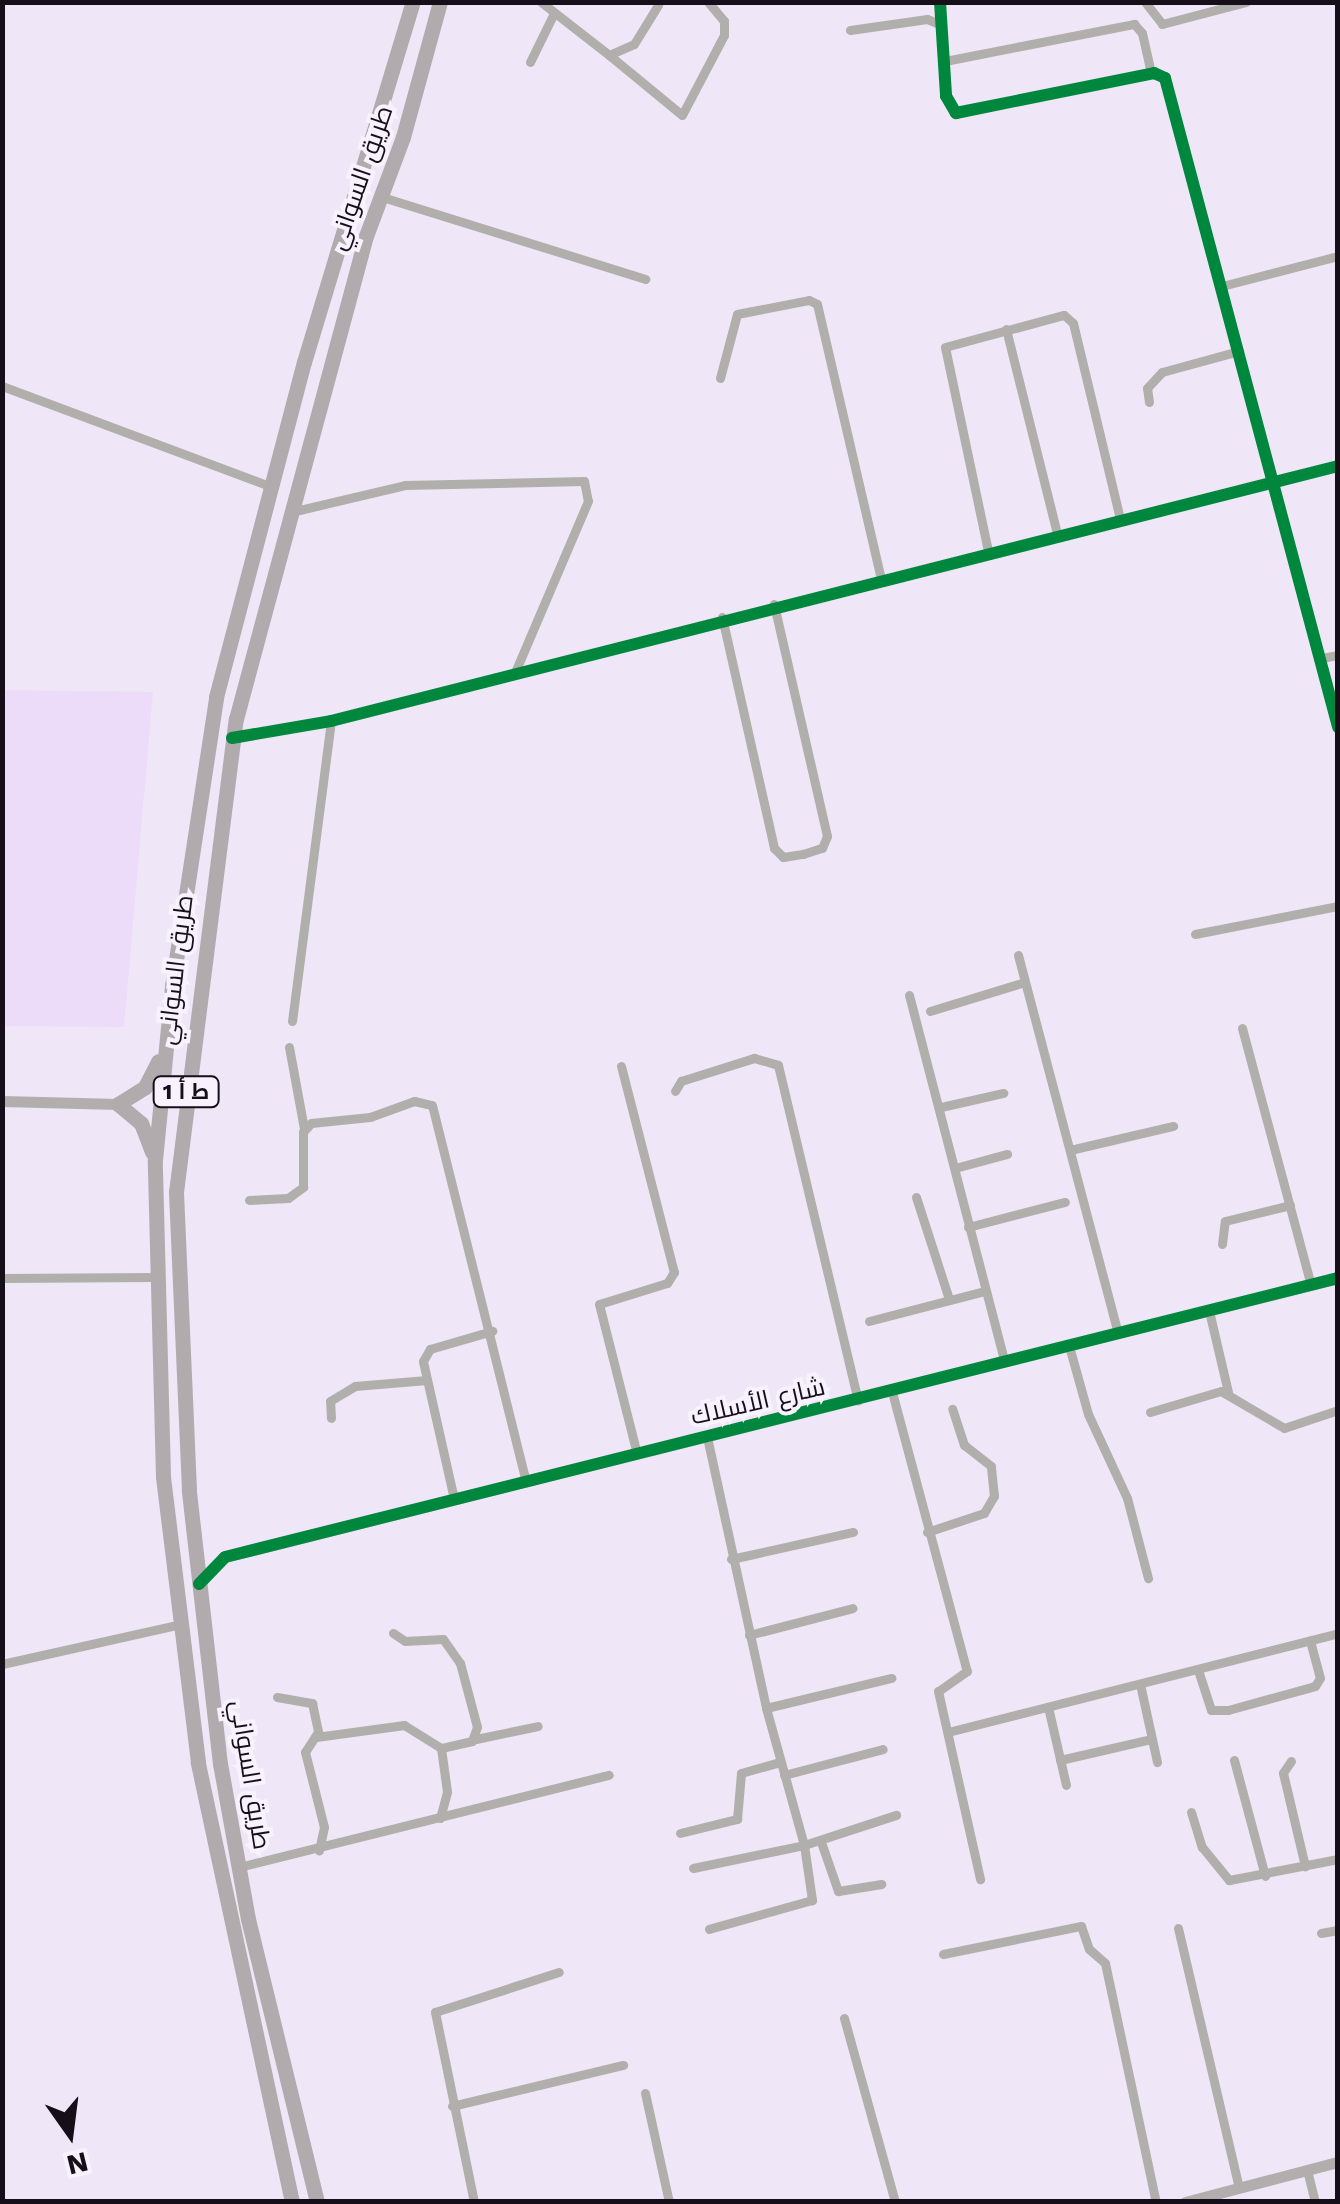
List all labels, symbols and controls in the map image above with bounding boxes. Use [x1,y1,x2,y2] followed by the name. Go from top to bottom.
[322,102,400,254] street label: طريق السواني
[152,893,200,1047] street label: طريق السواني
[151,1075,221,1109] road number: ط أ 1
[688,1372,828,1432] street label: شارع الأسلاك
[223,1698,277,1852] street label: طريق السواني
[20,2084,120,2184] north arrow
[63,2145,91,2182] text: N

